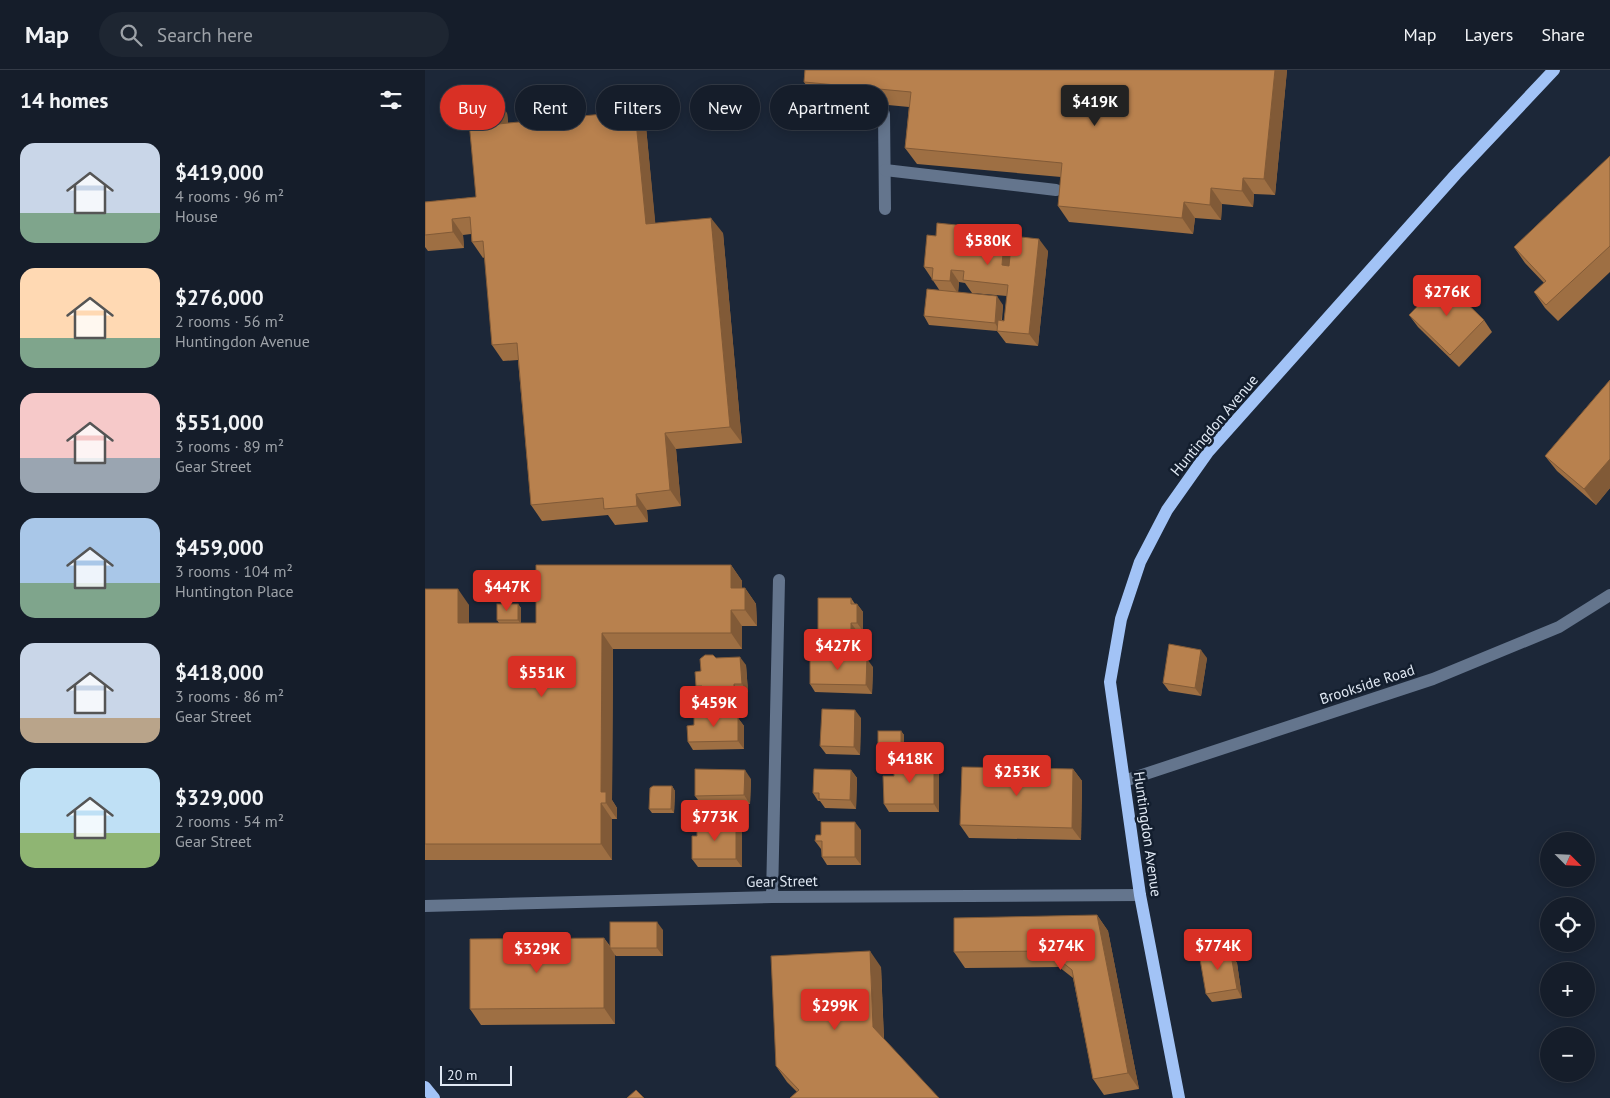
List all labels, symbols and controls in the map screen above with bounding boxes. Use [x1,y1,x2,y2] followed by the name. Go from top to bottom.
[99,12,449,57] search box
[25,19,69,50] text: Map
[117,21,145,49] icon: search
[157,23,253,47] text: Search here
[1404,23,1436,46] text: Map
[1464,23,1513,46] text: Layers
[1541,23,1585,46] text: Share
[440,85,505,130] chip: Buy
[515,85,586,130] chip: Rent
[596,85,680,130] chip: Filters
[690,85,760,130] chip: New
[770,85,888,130] chip: Apartment
[1060,85,1130,127] pin: $419K
[377,86,405,114] icon: filters
[20,87,108,114] text: 14 homes
[1072,91,1118,111] text: $419K
[175,159,264,186] text: $419,000
[60,163,120,223] icon: home
[175,186,284,206] text: 4 rooms · 96 m²
[175,206,218,226] text: House
[953,224,1023,266] pin: $580K
[965,230,1011,250] text: $580K
[1412,274,1482,317] pin: $276K
[1424,281,1470,301] text: $276K
[175,284,264,311] text: $276,000
[60,288,120,348] icon: home
[175,311,284,331] text: 2 rooms · 56 m²
[175,331,310,351] text: Huntingdon Avenue
[1166,370,1262,480] street label: Huntingdon Avenue
[175,409,264,436] text: $551,000
[60,413,120,473] icon: home
[175,436,284,456] text: 3 rooms · 89 m²
[175,456,251,476] text: Gear Street
[175,534,264,561] text: $459,000
[60,538,120,598] icon: home
[175,561,293,581] text: 3 rooms · 104 m²
[472,570,542,612] pin: $447K
[484,576,530,596] text: $447K
[175,581,294,601] text: Huntington Place
[803,628,873,671] pin: $427K
[815,635,861,655] text: $427K
[507,656,577,698] pin: $551K
[175,659,264,686] text: $418,000
[1317,660,1417,708] street label: Brookside Road
[519,662,565,682] text: $551K
[60,663,120,723] icon: home
[175,686,284,706] text: 3 rooms · 86 m²
[679,686,749,728] pin: $459K
[691,692,737,712] text: $459K
[175,706,251,726] text: Gear Street
[875,742,945,784] pin: $418K
[887,748,933,768] text: $418K
[982,754,1052,797] pin: $253K
[994,761,1040,781] text: $253K
[1130,770,1166,898] street label: Huntingdon Avenue
[175,784,264,811] text: $329,000
[60,788,120,848] icon: home
[680,800,750,842] pin: $773K
[692,806,738,826] text: $773K
[175,811,284,831] text: 2 rooms · 54 m²
[175,831,251,851] text: Gear Street
[1540,832,1595,888] north arrow
[1540,832,1595,1082] map controls
[746,871,818,891] street label: Gear Street
[1540,897,1595,952] button: locate
[1026,928,1096,971] pin: $274K
[1183,928,1253,971] pin: $774K
[502,932,572,974] pin: $329K
[1038,935,1084,955] text: $274K
[1195,935,1241,955] text: $774K
[514,938,560,958] text: $329K
[1540,962,1595,1017] button: +
[800,988,870,1031] pin: $299K
[812,995,858,1015] text: $299K
[1540,1027,1595,1082] button: −
[440,1063,513,1086] scale bar
[447,1066,477,1084] text: 20 m

